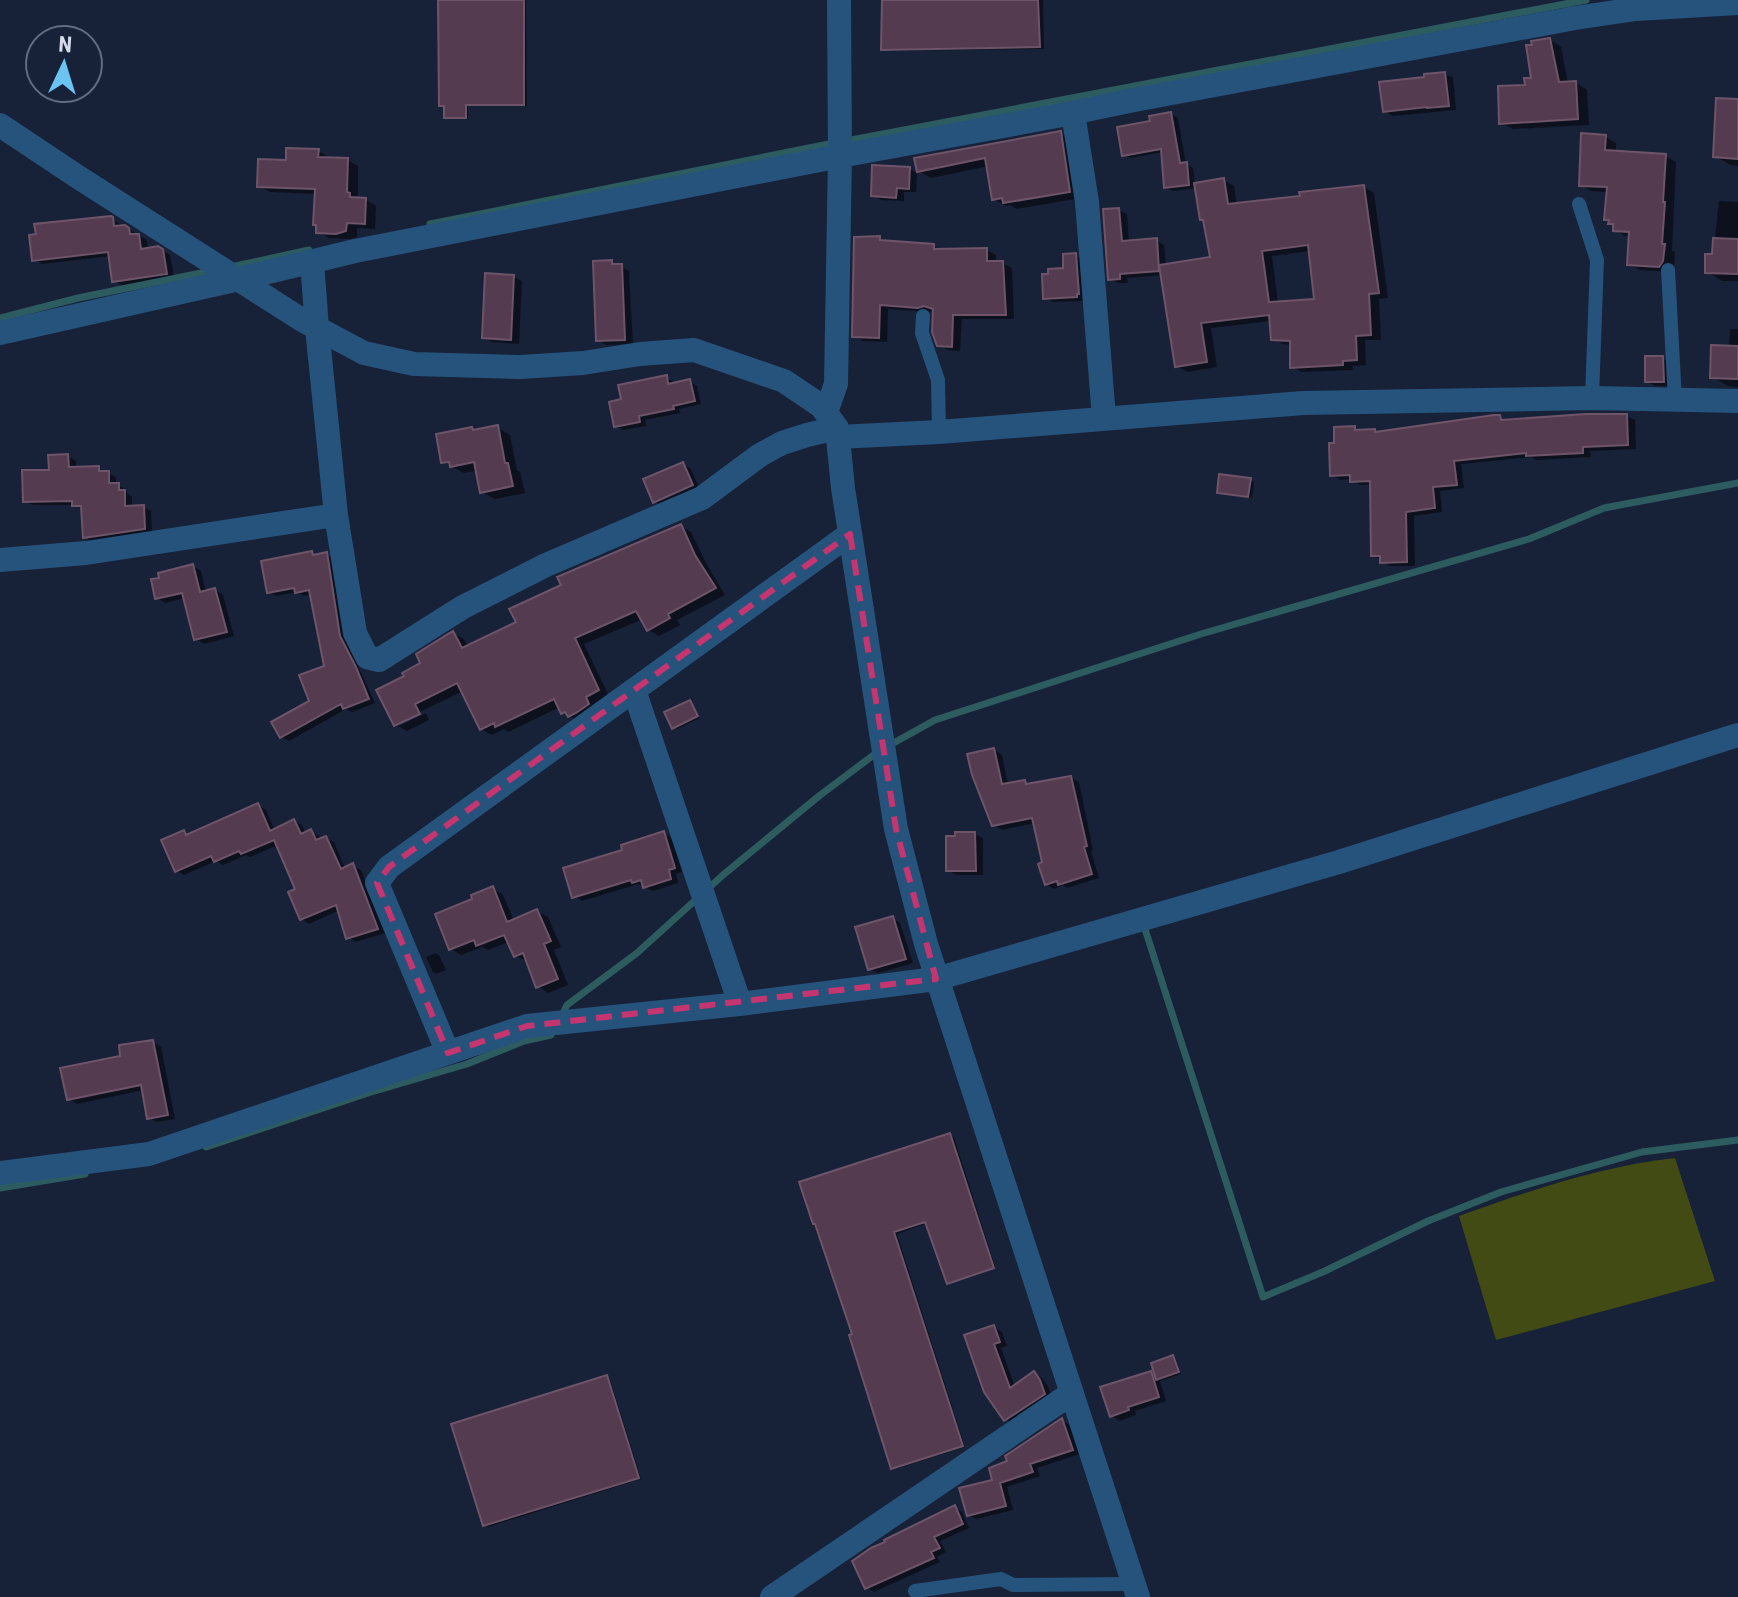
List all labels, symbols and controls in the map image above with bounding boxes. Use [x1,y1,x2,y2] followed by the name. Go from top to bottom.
[24,24,104,104] north arrow
[58,32,73,57] text: N

